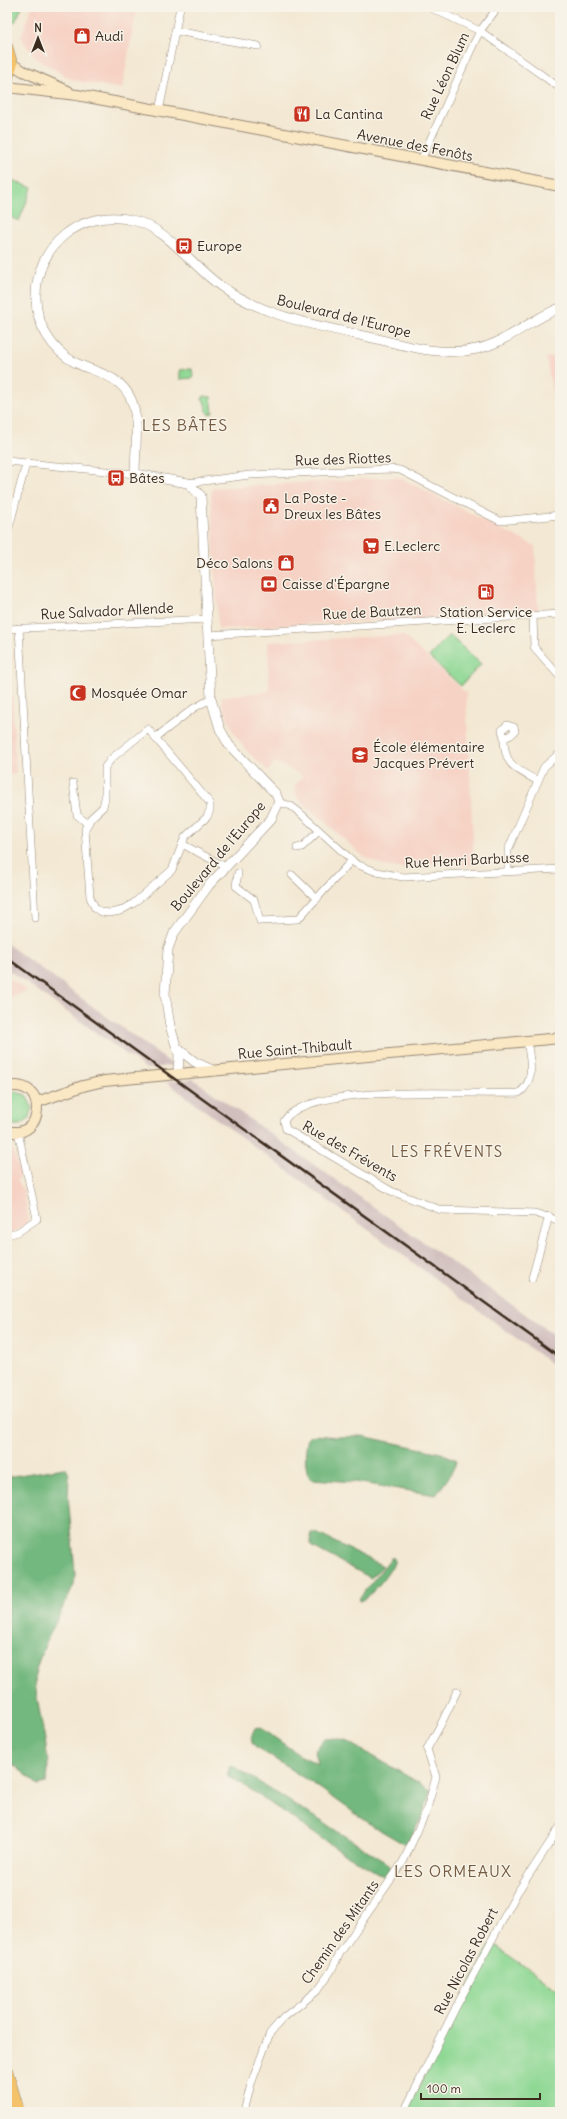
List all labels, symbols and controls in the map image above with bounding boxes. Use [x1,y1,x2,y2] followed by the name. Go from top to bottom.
[18,18,58,58] north arrow
[34,21,42,35] text: N
[72,26,92,46] shop icon: Audi
[95,27,123,45] place label: Audi
[417,29,473,123] street label: Rue Léon Blum
[292,104,312,124] restaurant icon: La Cantina
[315,105,383,123] place label: La Cantina
[356,125,474,165] street label: Avenue des Fenôts
[174,236,194,256] bus stop icon: Europe
[197,237,242,255] place label: Europe
[275,291,413,341] street label: Boulevard de l'Europe
[142,415,228,435] district label: LES BÂTES
[295,448,391,470] street label: Rue des Riottes
[106,468,126,488] bus stop icon: Bâtes
[129,469,165,487] place label: Bâtes
[284,489,381,523] place label: La Poste - Dreux les Bâtes
[261,496,281,516] public building icon: La Poste - Dreux les Bâtes
[361,536,381,556] supermarket icon: E.Leclerc
[384,537,440,555] place label: E.Leclerc
[276,553,296,573] shop icon: Déco Salons
[196,554,273,572] place label: Déco Salons
[259,574,279,594] bank icon: Caisse d'Épargne
[282,575,390,593] place label: Caisse d'Épargne
[476,582,496,602] fuel station icon: Station Service E. Leclerc
[40,599,174,623] street label: Rue Salvador Allende
[322,600,422,624] street label: Rue de Bautzen
[440,603,532,637] place label: Station Service E. Leclerc
[68,683,88,703] mosque icon: Mosquée Omar
[91,684,188,702] place label: Mosquée Omar
[373,738,485,772] place label: École élémentaire Jacques Prévert
[350,745,370,765] school or university icon: École élémentaire Jacques Prévert
[167,797,269,915] street label: Boulevard de l'Europe
[404,848,530,872] street label: Rue Henri Barbusse
[237,1035,353,1063] street label: Rue Saint-Thibault
[299,1117,401,1185] street label: Rue des Frévents
[391,1142,503,1161] district label: LES FRÉVENTS
[394,1861,512,1881] district label: LES ORMEAUX
[297,1876,383,1988] street label: Chemin des Mitants
[430,1904,502,2018] street label: Rue Nicolas Robert
[421,2075,540,2101] scale bar
[427,2081,461,2096] text: 100 m

